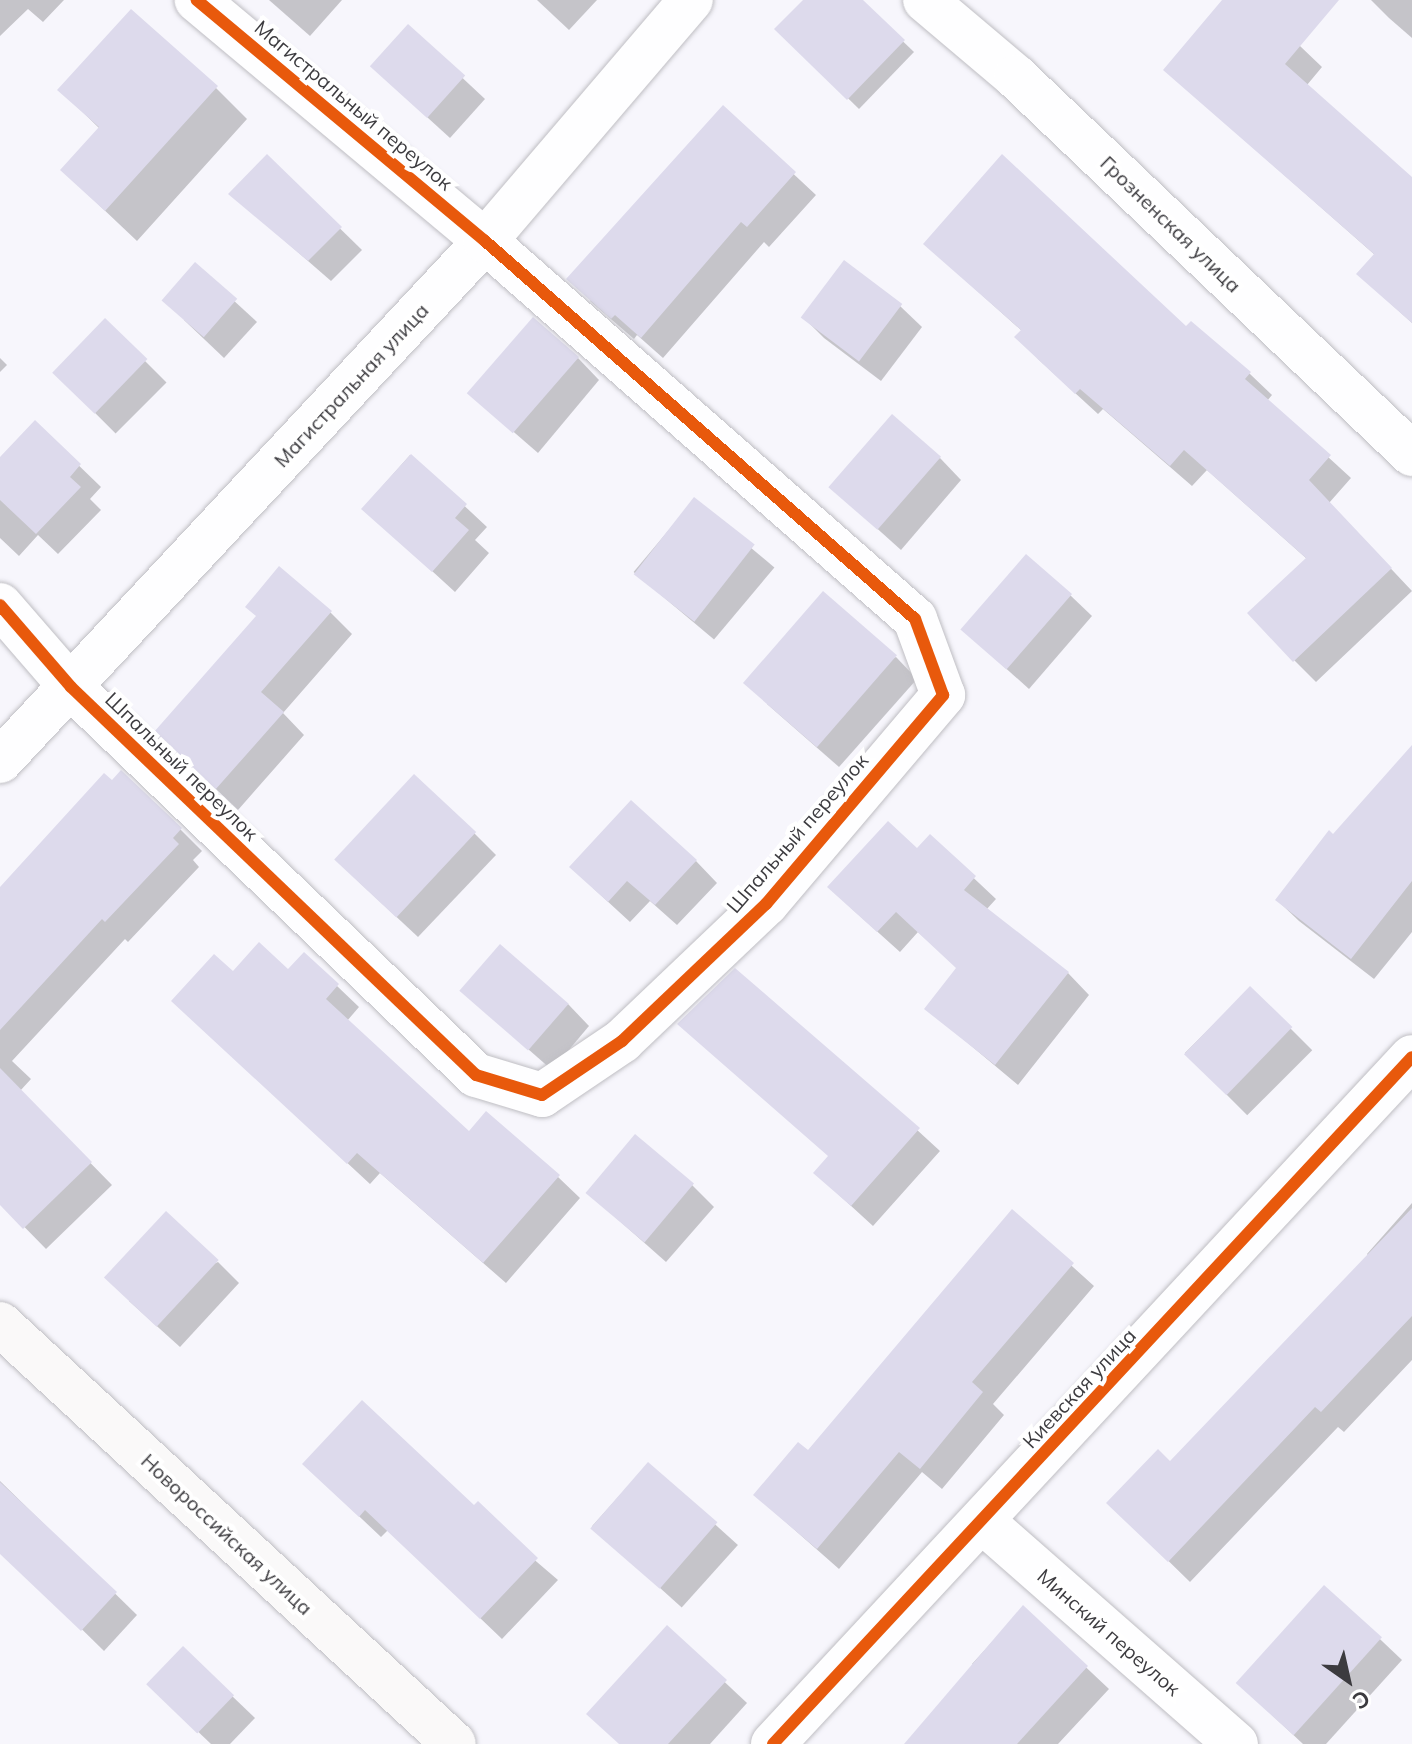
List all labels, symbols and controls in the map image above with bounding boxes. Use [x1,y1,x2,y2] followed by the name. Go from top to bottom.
[250,15,458,195] street label: Магистральный переулок
[1096,151,1246,297] street label: Грозненская улица
[269,298,433,472] street label: Магистральная улица
[101,687,263,845] street label: Шпальный переулок
[721,749,873,917] street label: Шпальный переулок
[1017,1323,1141,1453] street label: Киевская улица
[137,1448,317,1620] street label: Новороссийская улица
[1033,1563,1185,1701] street label: Минский переулок
[1308,1640,1388,1720] north arrow
[1347,1684,1376,1716] text: С

